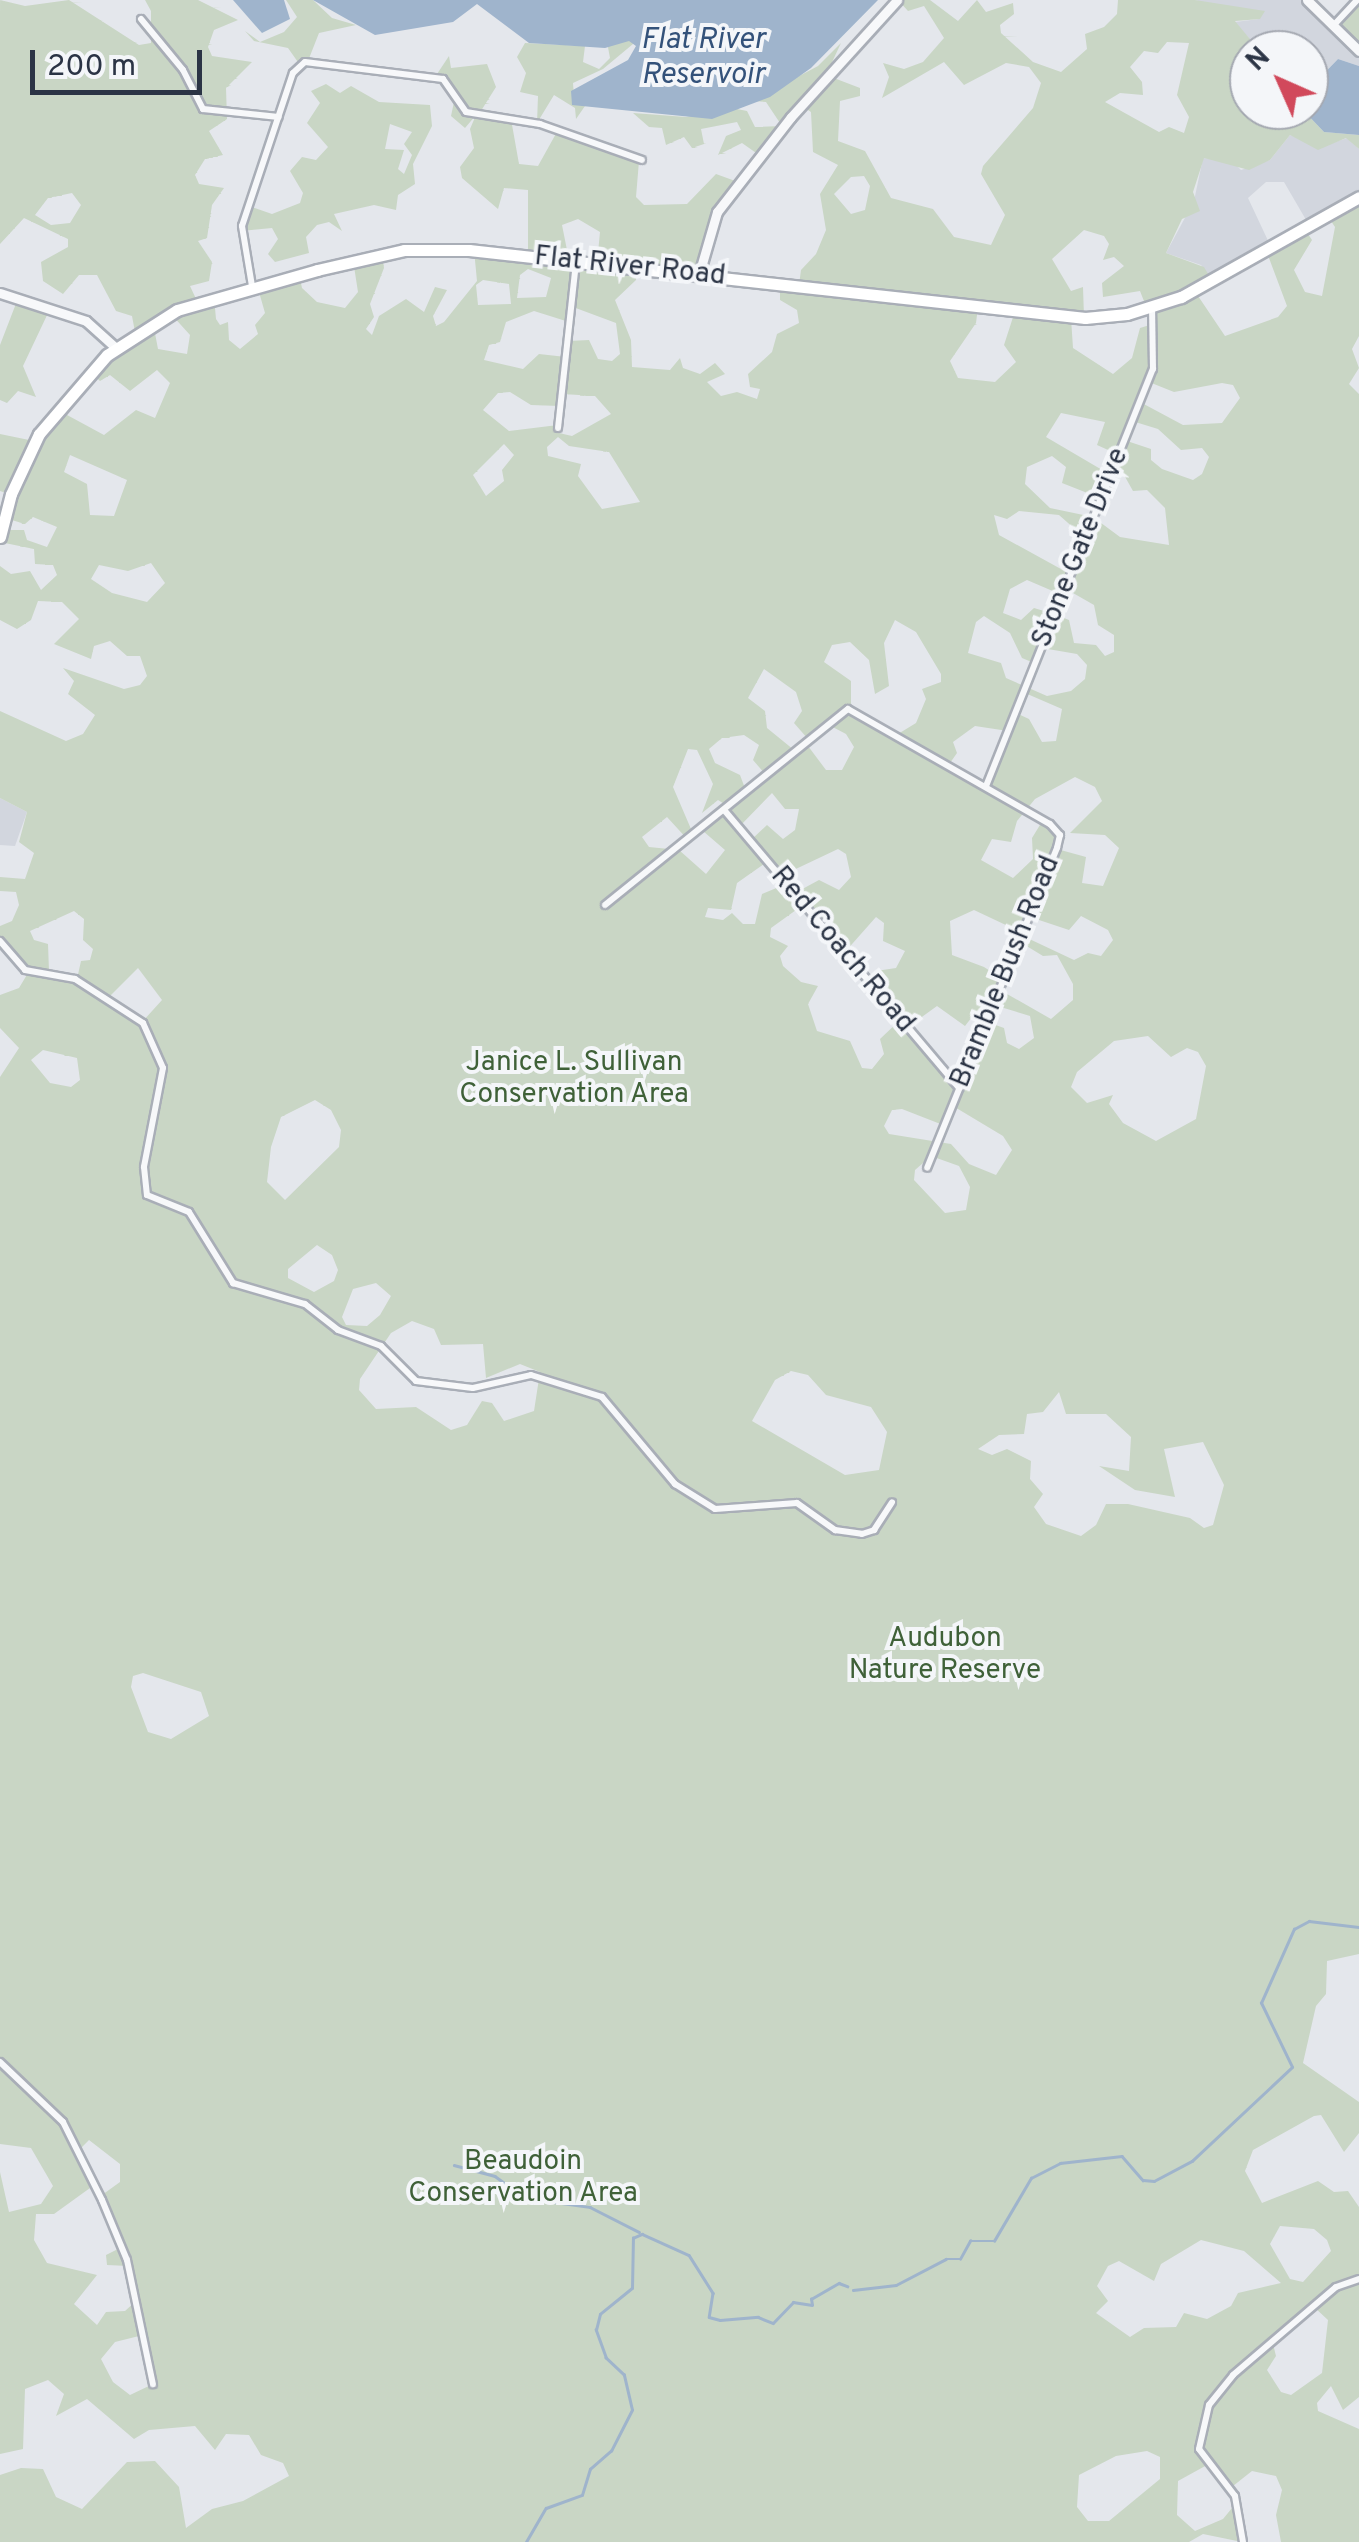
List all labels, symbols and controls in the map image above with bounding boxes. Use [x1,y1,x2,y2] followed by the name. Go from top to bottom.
[641,23,765,94] water label: Flat River Reservoir
[35,30,208,92] scale bar
[1229,30,1329,130] north arrow
[1239,40,1279,80] text: N
[47,49,136,86] text: 200 m
[533,240,727,294] street label: Flat River Road
[1026,443,1136,653] street label: Stone Gate Drive
[944,851,1068,1093] street label: Bramble Bush Road
[763,860,921,1040] street label: Red Coach Road
[459,1046,689,1112] park label: Janice L. Sullivan Conservation Area
[849,1622,1041,1688] park label: Audubon Nature Reserve
[408,2145,638,2211] park label: Beaudoin Conservation Area

